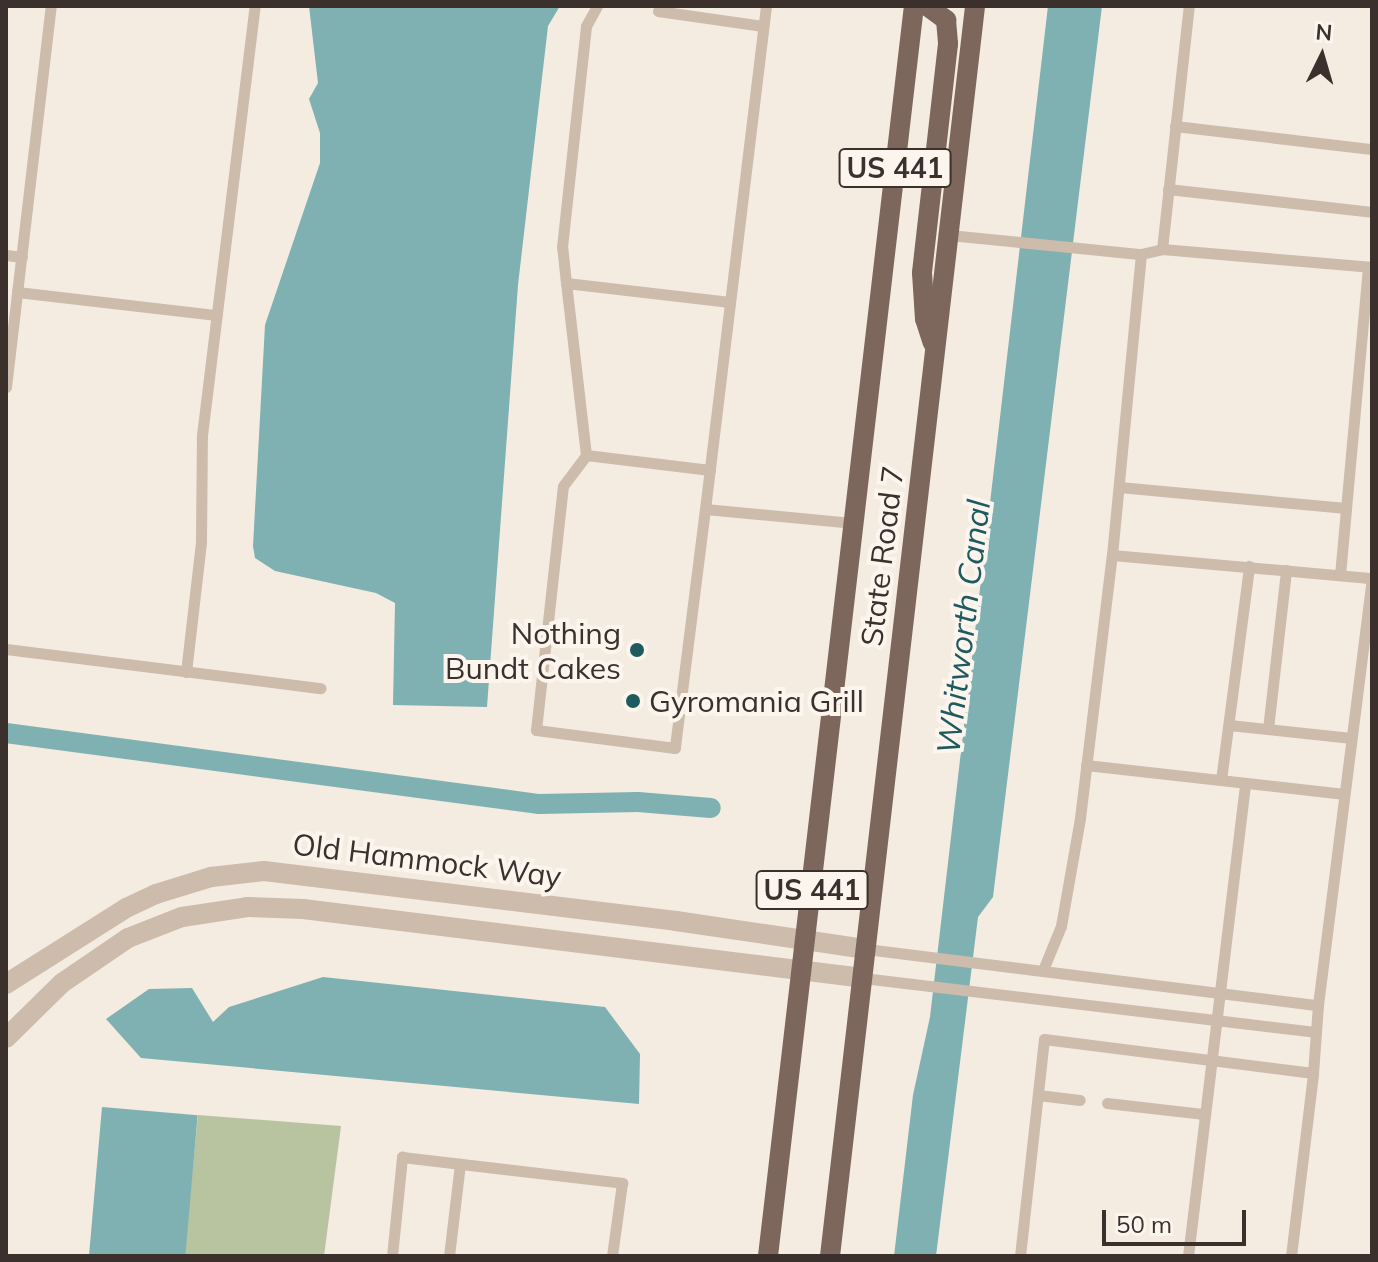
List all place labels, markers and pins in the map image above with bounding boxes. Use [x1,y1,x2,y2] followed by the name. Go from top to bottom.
[445,615,621,686] place label: Nothing Bundt Cakes
[628,641,646,659] marker: Nothing Bundt Cakes
[649,683,864,719] place label: Gyromania Grill
[624,692,642,710] marker: Gyromania Grill

